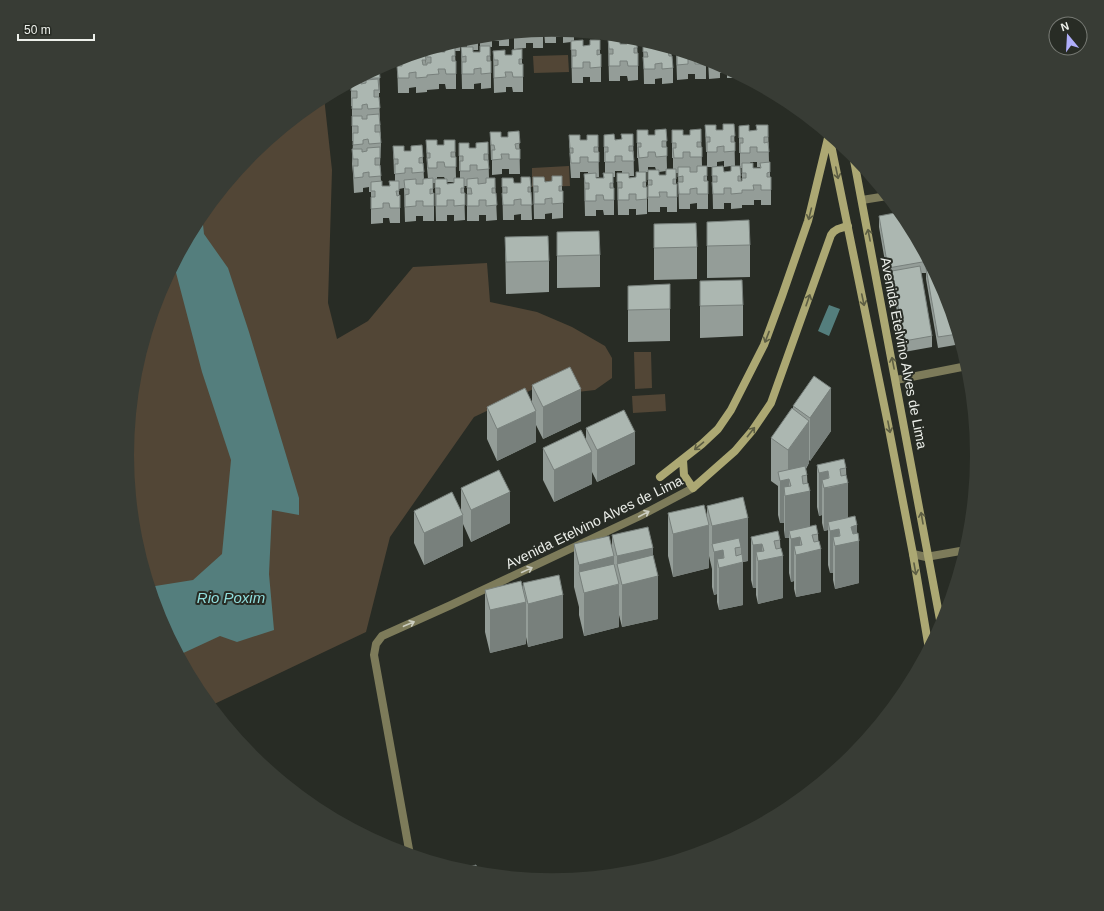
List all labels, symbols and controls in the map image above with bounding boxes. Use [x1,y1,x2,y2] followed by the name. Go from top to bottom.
[18,16,94,42] scale bar
[1048,16,1088,56] north arrow
[1059,20,1071,33] text: N
[24,23,51,37] text: 50 m
[833,166,841,179] one-way arrow
[805,207,813,220] one-way arrow
[864,229,872,242] one-way arrow
[878,256,931,450] street label: Avenida Etelvino Alves de Lima
[859,293,867,306] one-way arrow
[804,295,812,307] one-way arrow
[762,330,770,342] one-way arrow
[889,357,897,370] one-way arrow
[885,421,893,434] one-way arrow
[747,426,755,437] one-way arrow
[694,442,705,451] one-way arrow
[503,472,685,572] street label: Avenida Etelvino Alves de Lima
[638,510,650,517] one-way arrow
[918,512,926,525] one-way arrow
[912,562,920,575] one-way arrow
[521,566,533,573] one-way arrow
[197,589,265,606] water label: Rio Poxim
[402,620,414,627] one-way arrow

